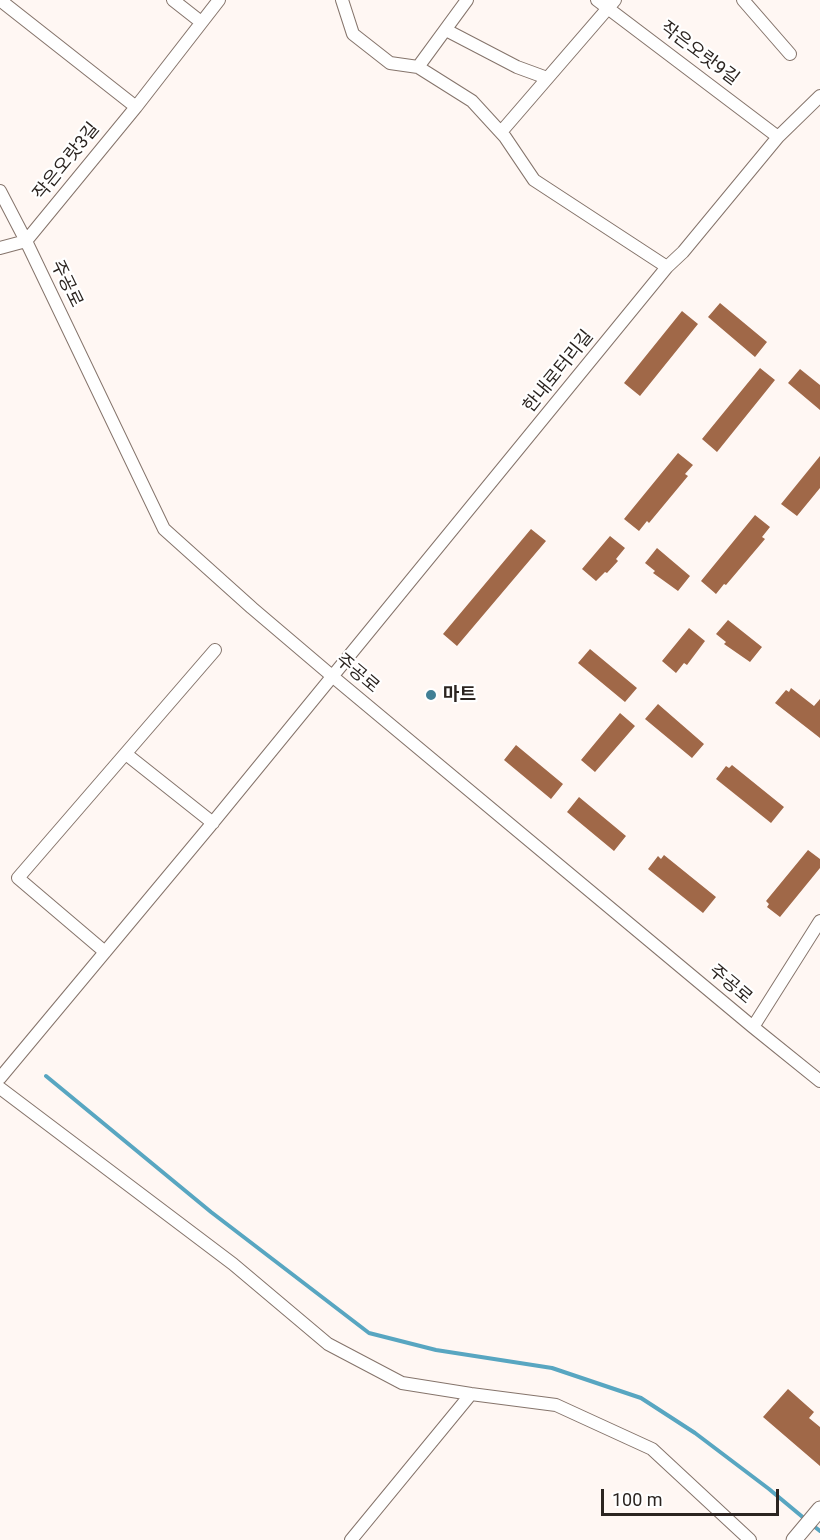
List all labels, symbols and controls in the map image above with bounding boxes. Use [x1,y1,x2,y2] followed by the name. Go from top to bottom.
[655,17,743,91] street label: 작은오랏9길
[29,119,105,205] street label: 작은오랏3길
[45,257,87,311] street label: 주공로
[519,327,599,417] street label: 한내로터리길
[331,650,383,698] street label: 주공로
[443,684,476,706] place label: 마트
[424,688,438,702] marker: 마트
[704,961,756,1009] street label: 주공로
[604,1477,782,1515] scale bar
[612,1489,663,1510] text: 100 m

